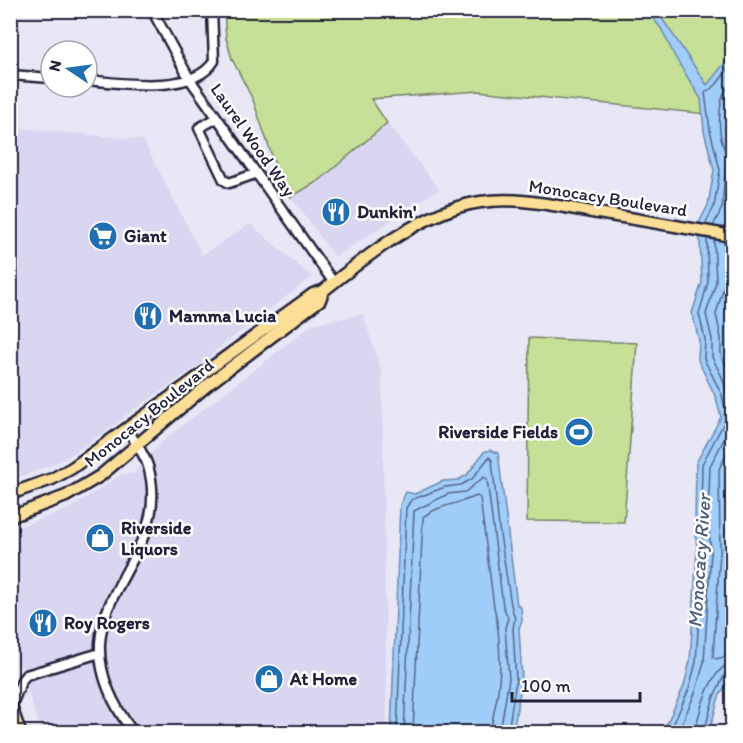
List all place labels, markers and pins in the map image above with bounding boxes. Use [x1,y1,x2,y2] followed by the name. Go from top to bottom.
[320,196,352,228] restaurant icon: Dunkin'
[357,201,416,223] place label: Dunkin'
[87,220,119,252] supermarket icon: Giant
[124,225,167,247] place label: Giant
[132,300,164,332] restaurant icon: Mamma Lucia
[169,305,276,327] place label: Mamma Lucia
[563,416,595,448] sports icon: Riverside Fields
[438,421,558,443] place label: Riverside Fields
[121,517,192,560] place label: Riverside Liquors
[84,522,116,554] shop icon: Riverside Liquors
[27,607,59,639] restaurant icon: Roy Rogers
[64,612,150,634] place label: Roy Rogers
[253,663,285,695] shop icon: At Home
[289,668,357,690] place label: At Home

